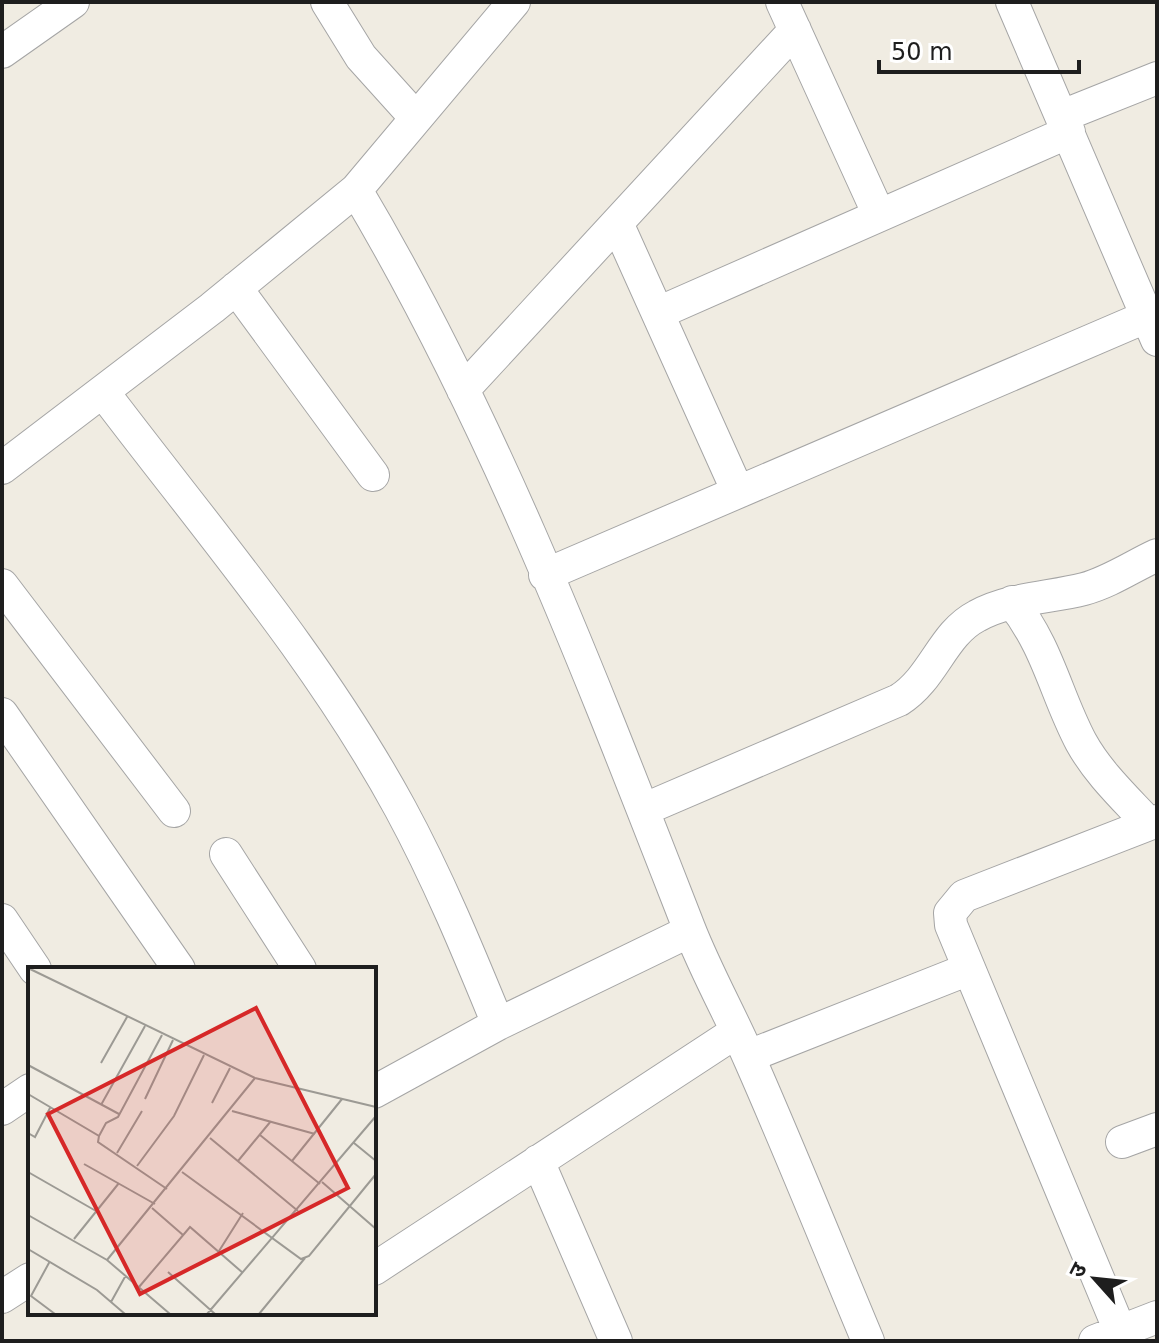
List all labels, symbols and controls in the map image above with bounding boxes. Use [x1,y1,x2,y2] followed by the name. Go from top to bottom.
[879,24,1079,74] scale bar
[891,38,953,66] text: 50 m
[28,967,376,1315] inset map
[1055,1239,1135,1319] north arrow
[1064,1258,1092,1282] text: उ

